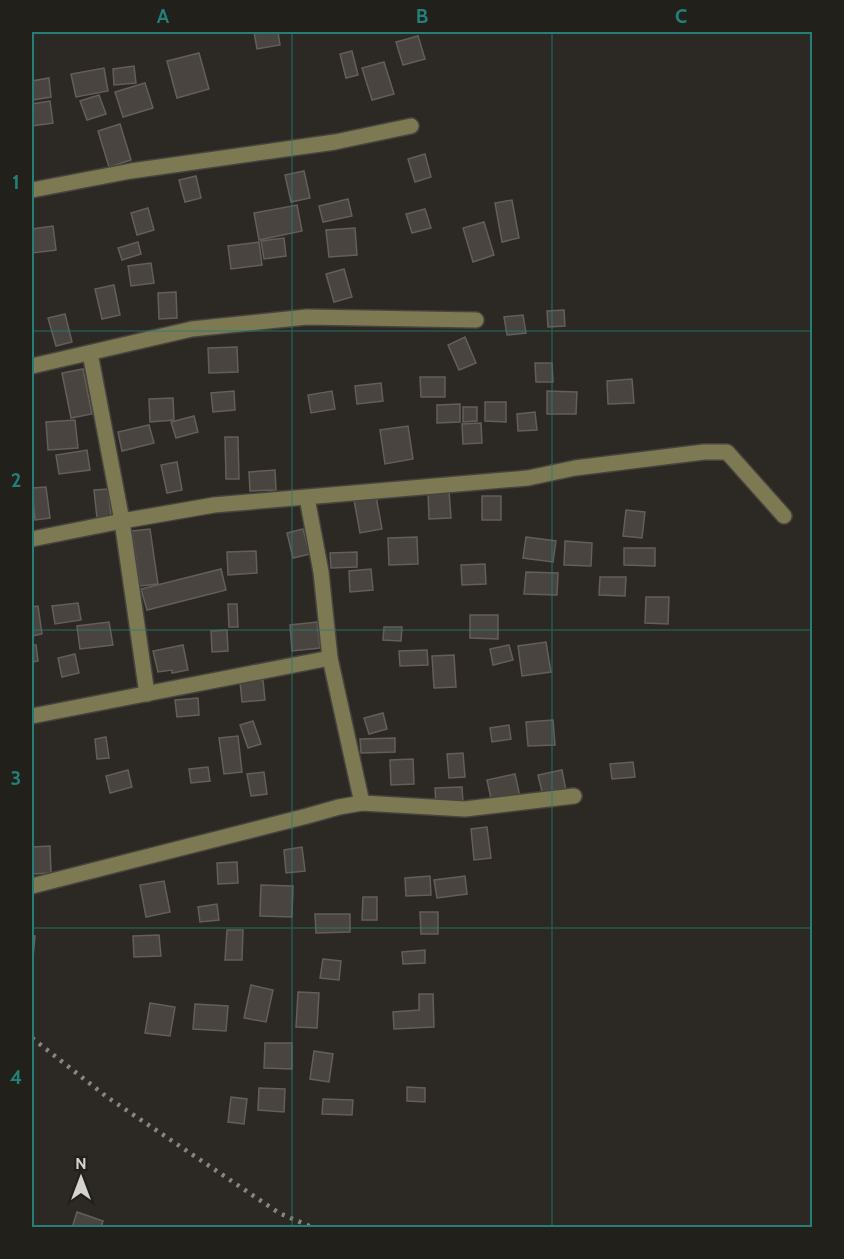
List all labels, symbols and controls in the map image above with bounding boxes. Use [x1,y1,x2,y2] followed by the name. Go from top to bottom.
[157,4,170,28] text: A
[416,4,428,28] text: B
[675,4,687,28] text: C
[12,170,20,194] text: 1
[11,468,21,492] text: 2
[11,766,21,790] text: 3
[10,1065,22,1089] text: 4
[51,1148,111,1208] north arrow
[75,1154,87,1173] text: N

